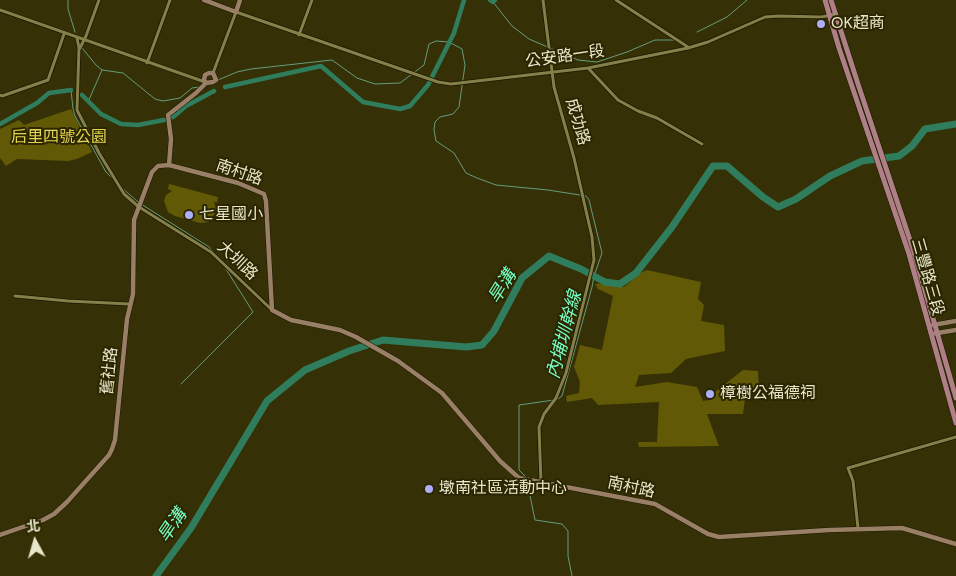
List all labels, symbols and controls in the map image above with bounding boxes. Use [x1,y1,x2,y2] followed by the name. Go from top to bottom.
[831,14,885,34] place label: OK超商
[815,18,827,30] marker: OK超商
[524,42,606,72] street label: 公安路一段
[561,96,593,148] street label: 成功路
[11,128,107,148] park label: 后里四號公園
[213,156,265,190] street label: 南村路
[199,205,263,225] place label: 七星國小
[183,209,195,221] marker: 七星國小
[907,236,947,318] street label: 三豐路三段
[213,238,261,284] street label: 大圳路
[484,266,522,308] water label: 旱溝
[543,289,587,381] water label: 內埔圳幹線
[98,346,122,396] street label: 舊社路
[720,384,816,404] place label: 樟樹公福德祠
[704,388,716,400] marker: 樟樹公福德祠
[606,474,656,502] street label: 南村路
[439,479,567,499] place label: 墩南社區活動中心
[423,483,435,495] marker: 墩南社區活動中心
[154,505,192,547] water label: 旱溝
[10,516,60,566] north arrow
[26,516,41,536] text: 北

